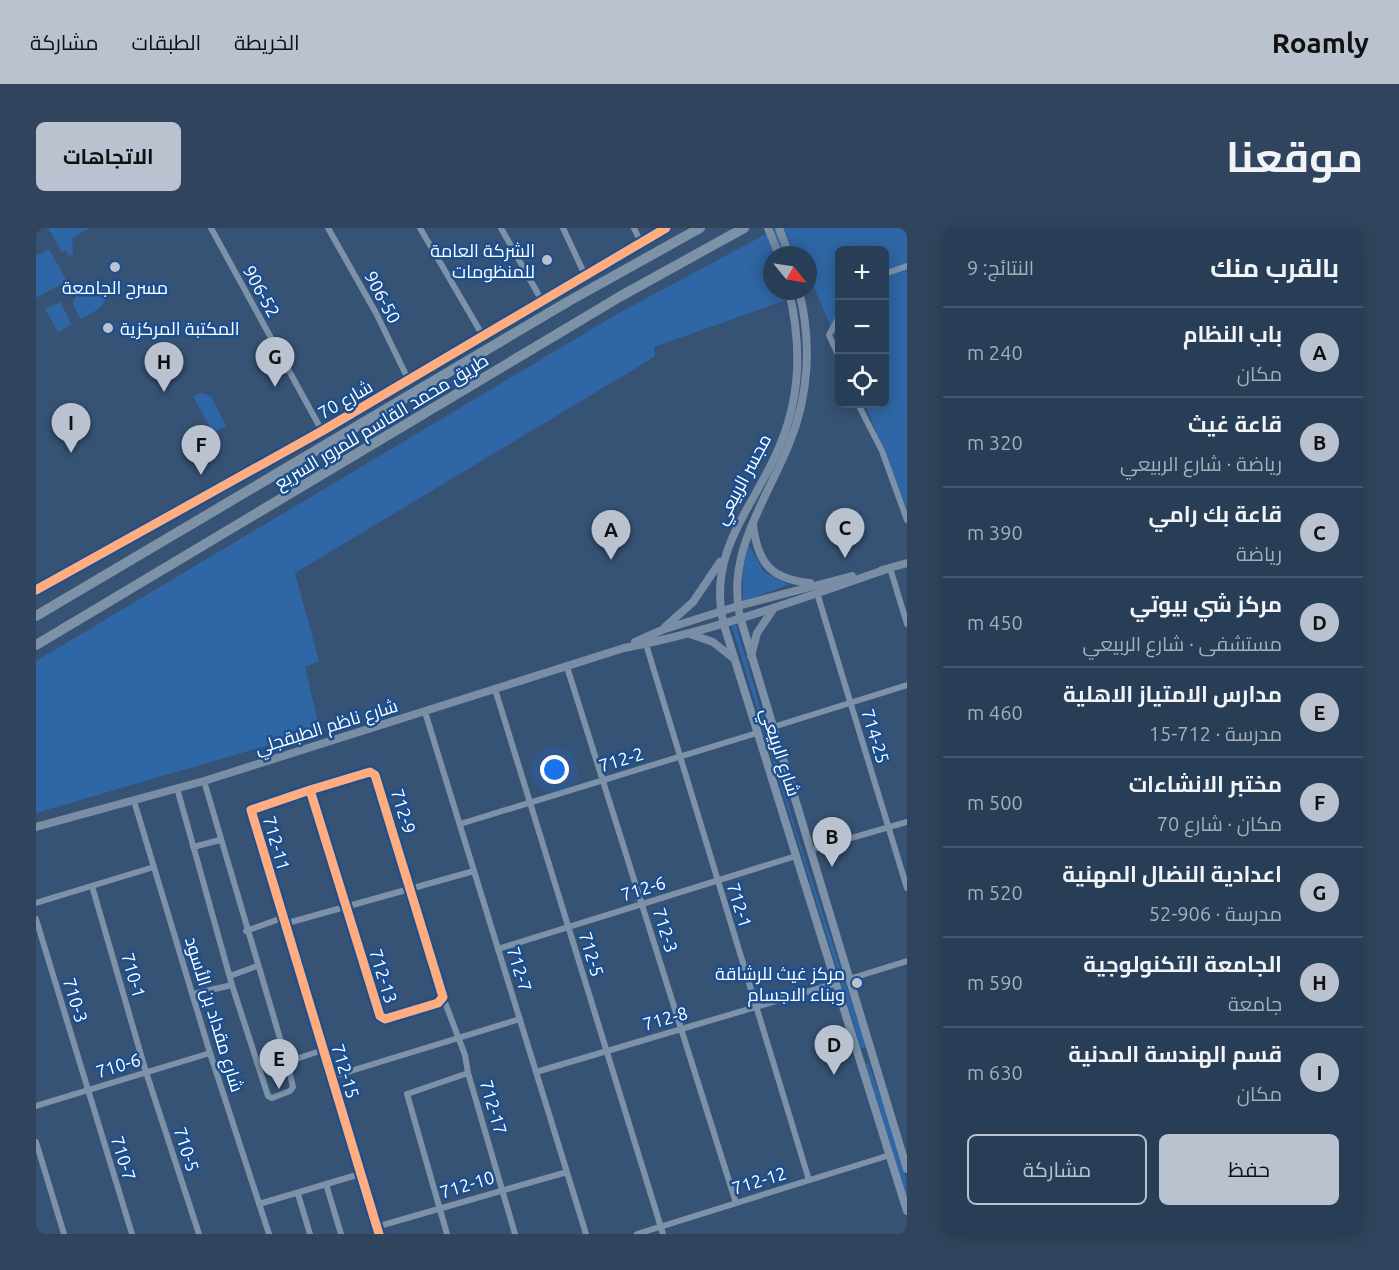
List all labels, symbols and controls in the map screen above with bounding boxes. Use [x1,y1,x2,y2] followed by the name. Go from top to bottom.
[1272,27,1369,58] text: Roamly
[30,30,99,54] text: مشاركة
[132,30,201,54] text: الطبقات
[234,30,300,54] text: الخريطة
[36,122,181,191] button: الاتجاهات
[1226,133,1363,180] text: موقعنا
[430,240,535,283] place label: الشركة العامة للمنظومات
[763,246,817,300] north arrow
[835,246,889,408] map controls
[835,246,889,300] button: +
[540,253,554,267] marker: الشركة العامة للمنظومات
[1210,253,1339,282] text: بالقرب منك
[967,256,1034,279] text: النتائج: 9
[108,260,122,274] marker: مسرح الجامعة
[240,262,284,320] street label: 906-52
[361,268,405,326] street label: 906-50
[62,277,168,300] place label: مسرح الجامعة
[835,300,889,354] button: −
[120,318,240,340] place label: المكتبة المركزية
[101,321,115,335] marker: المكتبة المركزية
[1183,321,1282,346] text: باب النظام
[256,338,294,387] pin: G
[967,341,1023,364] text: 240 m
[1312,341,1327,364] text: A
[144,342,184,392] pin: H
[271,349,493,495] street label: طريق محمد القاسم للمرور السريع
[835,354,889,408] button: locate
[1237,362,1282,385] text: مكان
[314,376,377,425] street label: شارع 70
[51,404,90,453] pin: I
[1188,411,1282,436] text: قاعة غيث
[182,426,220,475] pin: F
[710,430,779,530] street label: مجسر الربيعي
[967,431,1023,454] text: 320 m
[1313,431,1326,454] text: B
[1120,452,1282,475] text: رياضة · شارع الربيعي
[1149,501,1282,526] text: قاعة بك رامي
[826,508,864,558] pin: C
[592,510,630,560] pin: A
[967,521,1023,544] text: 390 m
[1313,521,1326,544] text: C
[1236,542,1282,565] text: رياضة
[1130,591,1282,616] text: مركز شي بيوتي
[967,611,1023,634] text: 450 m
[1312,611,1327,634] text: D
[1083,632,1282,655] text: مستشفى · شارع الربيعي
[1063,681,1282,706] text: مدارس الامتياز الاهلية
[252,695,401,762] street label: شارع ناظم الطبقجلي
[967,701,1023,724] text: 460 m
[1314,701,1325,724] text: E
[753,705,805,800] street label: شارع الربيعي
[858,706,894,766] street label: 714-25
[1149,722,1282,745] text: مدرسة · 712-15
[596,743,646,775] street label: 712-2
[540,755,569,784] your location
[1129,771,1282,796] text: مختبر الانشاءات
[388,786,420,836] street label: 712-9
[967,791,1023,814] text: 500 m
[1314,791,1325,814] text: F
[1157,812,1282,835] text: مكان · شارع 70
[260,813,294,873] street label: 712-11
[812,818,852,867] pin: B
[1062,861,1282,886] text: اعدادية النضال المهنية
[618,872,668,904] street label: 712-6
[724,880,756,930] street label: 712-1
[967,881,1023,904] text: 520 m
[1313,881,1326,904] text: G
[1149,902,1282,925] text: مدرسة · 906-52
[650,905,682,955] street label: 712-3
[576,929,608,979] street label: 712-5
[179,934,248,1095] street label: شارع مقداد بن الأسود
[504,944,536,994] street label: 712-7
[366,946,402,1006] street label: 712-13
[118,950,150,1000] street label: 710-1
[1083,951,1282,976] text: الجامعة التكنولوجية
[715,963,845,1007] place label: مركز غيث للرشاقة وبناء الاجسام
[967,971,1023,994] text: 590 m
[1312,971,1327,994] text: H
[60,975,92,1025] street label: 710-3
[850,976,864,990] marker: مركز غيث للرشاقة وبناء الاجسام
[1228,992,1282,1015] text: جامعة
[640,1002,690,1034] street label: 712-8
[814,1026,854,1075] pin: D
[260,1040,298,1089] pin: E
[328,1041,364,1101] street label: 712-15
[1068,1041,1282,1066] text: قسم الهندسة المدنية
[93,1049,143,1081] street label: 710-6
[967,1061,1023,1084] text: 630 m
[1316,1061,1323,1084] text: I
[477,1077,511,1137] street label: 712-17
[1237,1082,1282,1105] text: مكان
[170,1124,204,1174] street label: 710-5
[108,1133,140,1183] street label: 710-7
[967,1134,1147,1205] button: مشاركة
[1159,1134,1339,1205] button: حفظ
[729,1162,789,1198] street label: 712-12
[437,1166,497,1202] street label: 712-10

